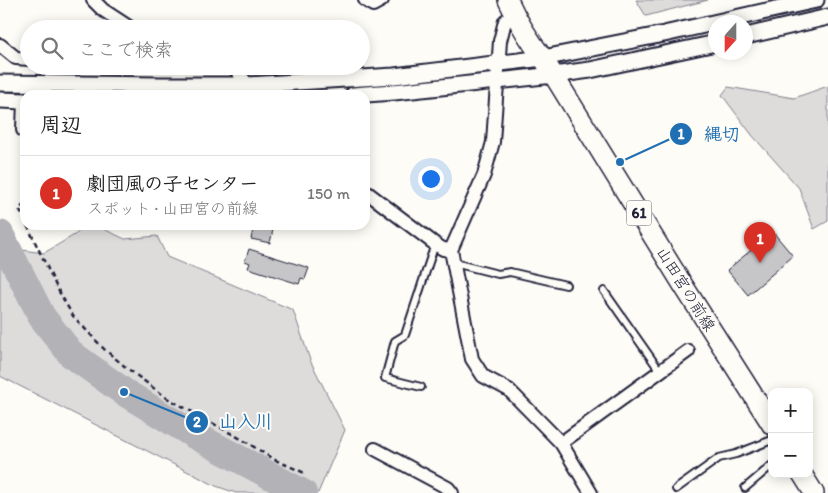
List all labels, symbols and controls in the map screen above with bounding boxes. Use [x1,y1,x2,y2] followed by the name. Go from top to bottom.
[708,15,753,60] north arrow
[20,20,370,75] search box
[38,34,66,62] icon: search
[78,38,173,61] text: ここで検索
[40,112,82,137] text: 周辺
[669,117,750,150] callout: 縄切
[704,123,740,145] text: 縄切
[678,125,685,143] text: 1
[418,166,444,192] your location
[87,172,258,195] text: 劇団風の子センター
[52,184,60,203] text: 1
[307,184,350,203] text: 150 m
[87,199,258,218] text: スポット · 山田宮の前線
[626,200,652,226] road number: 61
[744,222,776,263] pin: 1
[653,243,719,335] street label: 山田宮の前線
[768,388,813,478] map controls
[768,388,813,433] button: +
[184,405,283,438] callout: 山入川
[219,411,273,433] text: 山入川
[193,413,201,431] text: 2
[768,433,813,478] button: −

